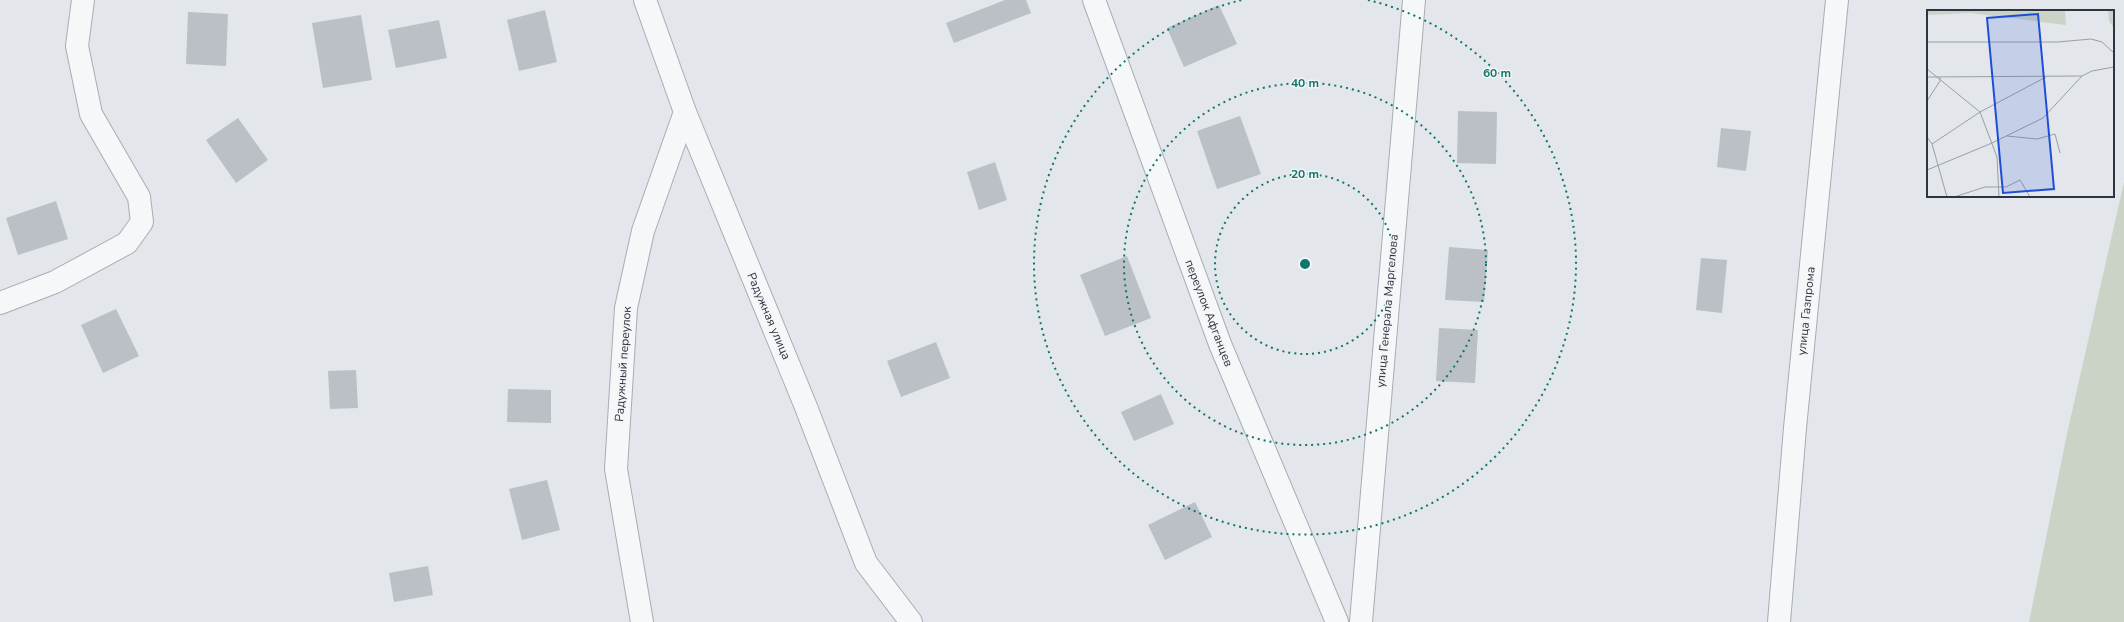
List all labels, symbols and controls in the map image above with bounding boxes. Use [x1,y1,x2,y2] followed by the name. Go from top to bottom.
[1927,10,2114,197] inset map
[1483,65,1511,81] text: 60 m
[1291,75,1319,91] text: 40 m
[1291,166,1319,182] text: 20 m
[1372,234,1402,388] street label: улица Генерала Маргелова
[1181,257,1237,369] street label: переулок Афганцев
[1298,257,1312,271] centre of rings
[1793,266,1819,356] street label: улица Газпрома
[743,270,795,362] street label: Радужная улица
[611,305,635,422] street label: Радужный переулок

